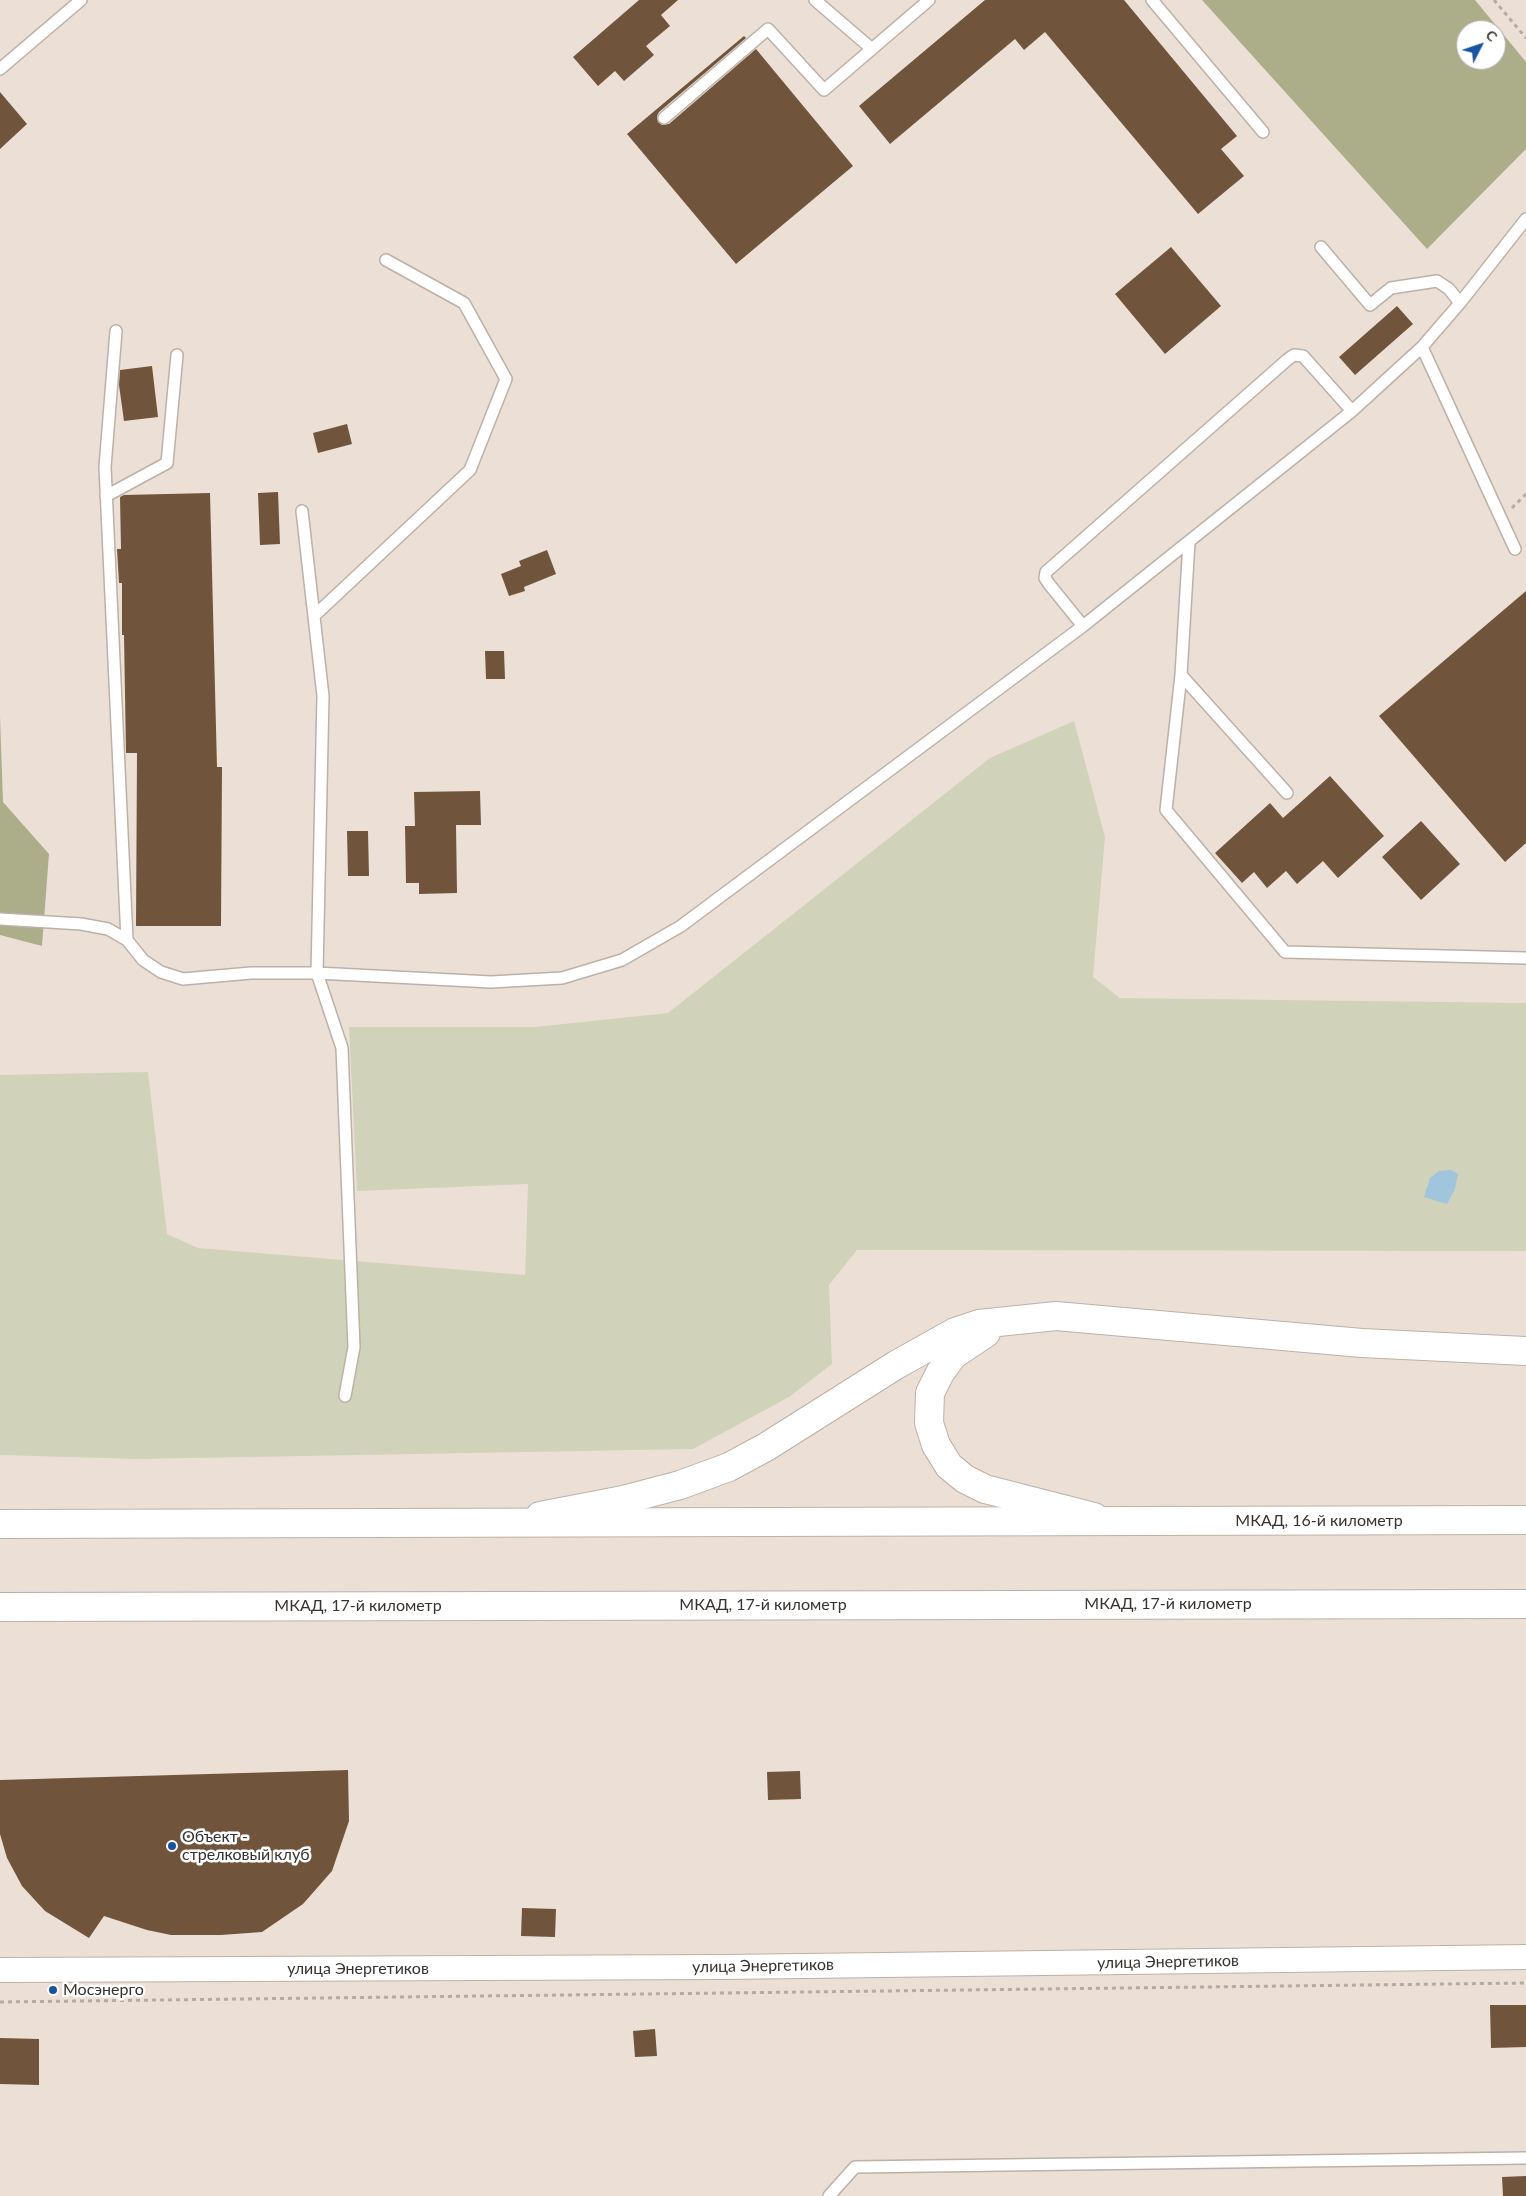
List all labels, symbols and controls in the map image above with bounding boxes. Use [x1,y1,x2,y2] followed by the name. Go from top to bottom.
[1456,20,1506,70] north arrow
[1482,26,1501,45] text: С
[1235,1511,1403,1531] street label: МКАД, 16-й километр
[1084,1594,1252,1614] street label: МКАД, 17-й километр
[679,1595,847,1615] street label: МКАД, 17-й километр
[274,1596,442,1616] street label: МКАД, 17-й километр
[182,1827,310,1865] place label: Объект - стрелковый клуб
[166,1840,178,1852] marker: Объект - стрелковый клуб
[1097,1951,1239,1973] street label: улица Энергетиков
[692,1955,834,1977] street label: улица Энергетиков
[287,1959,429,1979] street label: улица Энергетиков
[63,1980,144,2000] place label: Мосэнерго
[47,1984,59,1996] marker: Мосэнерго

